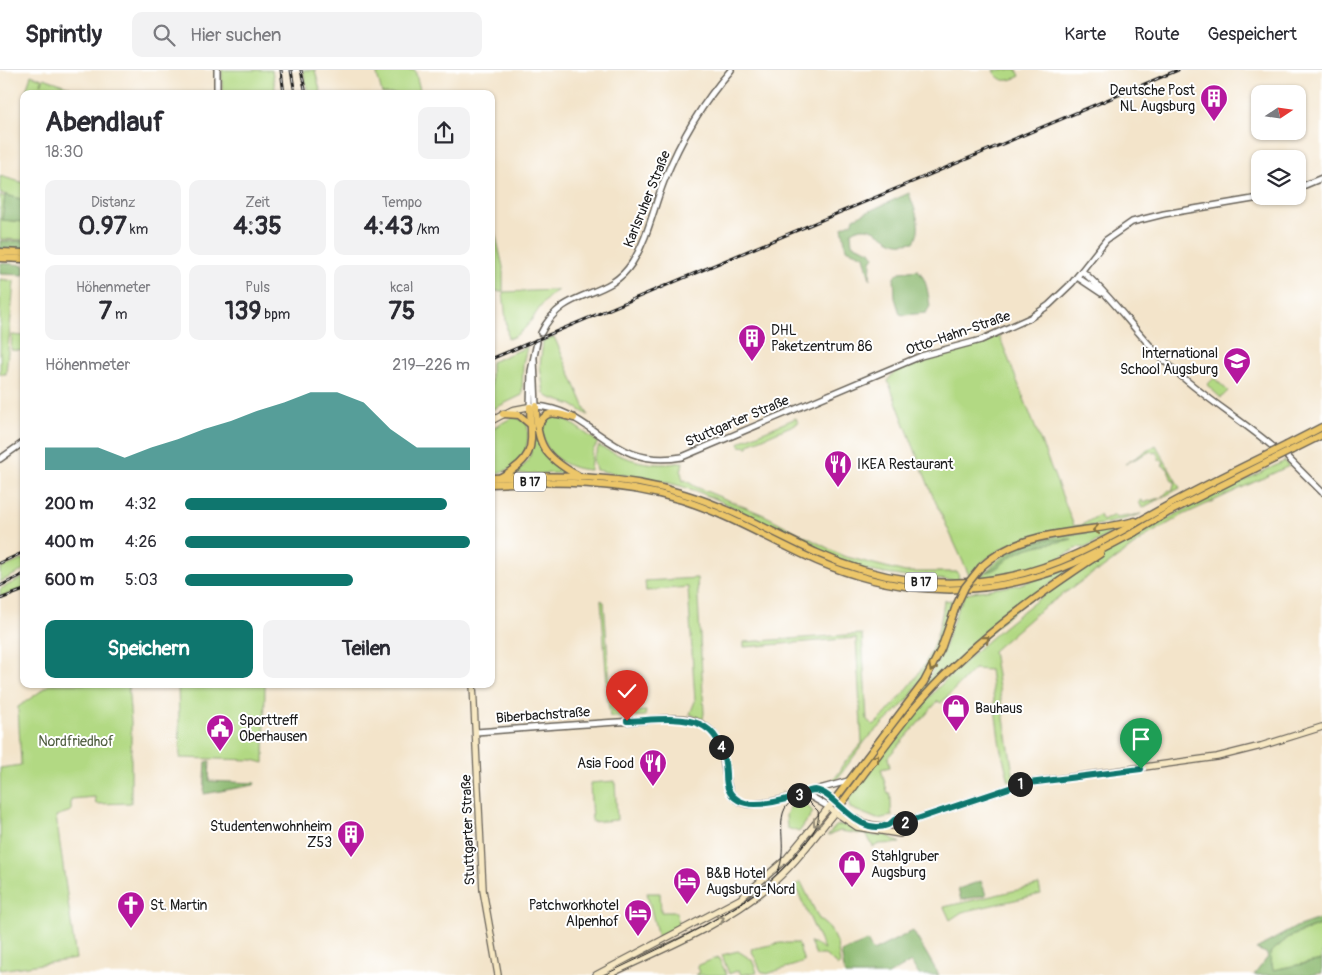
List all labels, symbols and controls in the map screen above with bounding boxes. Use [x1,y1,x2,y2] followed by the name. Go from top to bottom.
[132,12,482,57] search box
[25,20,102,49] text: Sprintly
[150,21,178,49] icon: search
[190,23,282,47] text: Hier suchen
[1064,23,1106,46] text: Karte
[1134,23,1179,46] text: Route
[1207,23,1297,46] text: Gespeichert
[1110,82,1195,115] place label: Deutsche Post NL Augsburg
[1199,83,1229,122] building icon: Deutsche Post NL Augsburg
[1251,85,1306,140] north arrow
[1251,85,1306,205] map controls
[45,105,164,140] text: Abendlauf
[418,107,470,159] button: share
[45,142,83,162] text: 18:30
[620,148,674,250] street label: Karlsruher Straße
[1251,150,1306,205] button: layers
[91,194,135,211] text: Distanz
[245,194,270,211] text: Zeit
[382,194,422,211] text: Tempo
[78,211,127,242] text: 0.97
[233,211,282,242] text: 4:35
[364,211,413,242] text: 4:43
[127,221,148,238] text: km
[413,221,440,238] text: /km
[76,279,150,296] text: Höhenmeter
[245,279,270,296] text: Puls
[390,279,413,296] text: kcal
[99,296,112,327] text: 7
[225,296,261,327] text: 139
[388,296,415,327] text: 75
[112,306,128,323] text: m
[261,306,290,323] text: bpm
[904,307,1013,359] street label: Otto-Hahn-Straße
[771,322,873,355] place label: DHL Paketzentrum 86
[737,323,767,362] building icon: DHL Paketzentrum 86
[1120,345,1218,378] place label: International School Augsburg
[1222,346,1252,385] school or university icon: International School Augsburg
[45,355,130,375] text: Höhenmeter
[392,355,470,375] text: 219–226 m
[683,391,792,451] street label: Stuttgarter Straße
[823,449,853,488] restaurant icon: IKEA Restaurant
[857,456,954,473] place label: IKEA Restaurant
[514,472,546,492] road number: B 17
[45,494,93,514] text: 200 m
[125,494,156,514] text: 4:32
[1092,524,1100,534] one-way arrow
[45,532,94,552] text: 400 m
[125,532,157,552] text: 4:26
[45,570,94,590] text: 600 m
[125,570,158,590] text: 5:03
[905,572,937,592] road number: B 17
[45,620,253,678] button: Speichern
[263,620,470,678] button: Teilen
[980,636,989,645] one-way arrow
[928,662,938,671] one-way arrow
[606,670,648,721] pin
[613,677,641,705] icon: check
[941,693,971,732] shop icon: Bauhaus
[975,700,1023,717] place label: Bauhaus
[495,703,591,727] street label: Biberbachstraße
[239,712,307,745] place label: Sporttreff Oberhausen
[205,713,235,752] public building icon: Sporttreff Oberhausen
[1120,718,1162,769] pin
[1127,725,1155,753] icon: arrive
[38,733,114,750] park label: Nordfriedhof
[708,734,734,760] pin: 4
[717,739,726,756] text: 4
[638,748,668,787] restaurant icon: Asia Food
[870,754,879,764] one-way arrow
[577,755,634,772] place label: Asia Food
[1008,772,1032,796] pin: 1
[458,774,478,886] street label: Stuttgarter Straße
[1018,776,1023,793] text: 1
[786,782,812,808] pin: 3
[796,787,803,804] text: 3
[892,810,918,836] pin: 2
[902,815,909,832] text: 2
[813,817,821,826] one-way arrow
[210,818,332,851] place label: Studentenwohnheim Z53
[336,819,366,858] building icon: Studentenwohnheim Z53
[871,848,939,881] place label: Stahlgruber Augsburg
[837,849,867,888] shop icon: Stahlgruber Augsburg
[706,865,795,898] place label: B&B Hotel Augsburg-Nord
[672,866,702,905] hotel icon: B&B Hotel Augsburg-Nord
[116,890,146,929] church icon: St. Martin
[150,897,207,914] place label: St. Martin
[529,897,619,930] place label: Patchworkhotel Alpenhof
[623,898,653,937] hotel icon: Patchworkhotel Alpenhof
[716,915,725,925] one-way arrow

